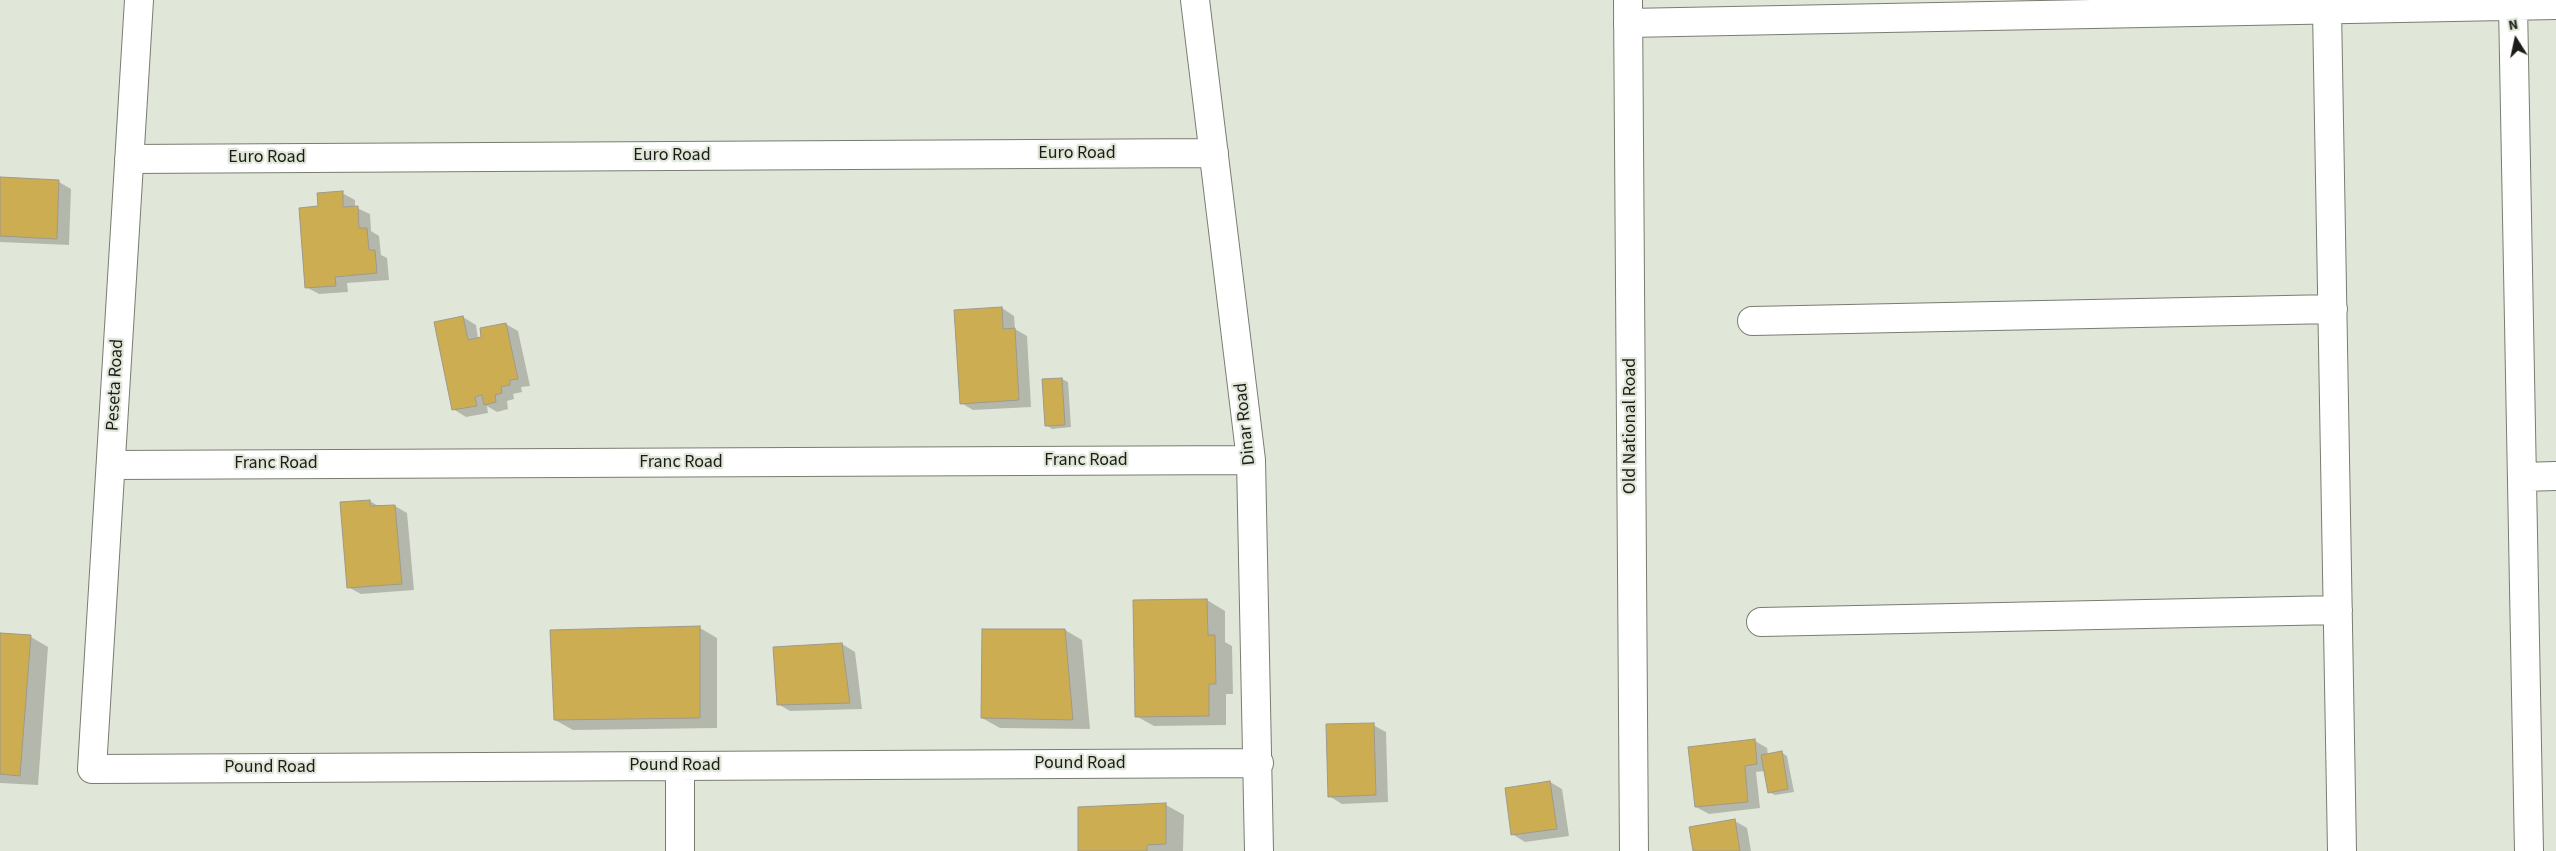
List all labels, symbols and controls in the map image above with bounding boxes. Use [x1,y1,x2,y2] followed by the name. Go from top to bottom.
[2491,15,2541,65] north arrow
[2507,15,2520,36] text: N
[1038,143,1116,165] street label: Euro Road
[633,145,711,167] street label: Euro Road
[228,147,306,169] street label: Euro Road
[103,339,129,431] street label: Peseta Road
[1620,358,1642,494] street label: Old National Road
[1231,382,1261,466] street label: Dinar Road
[1044,450,1128,472] street label: Franc Road
[639,452,723,474] street label: Franc Road
[234,453,318,475] street label: Franc Road
[1034,753,1126,775] street label: Pound Road
[629,755,721,777] street label: Pound Road
[224,757,316,779] street label: Pound Road

